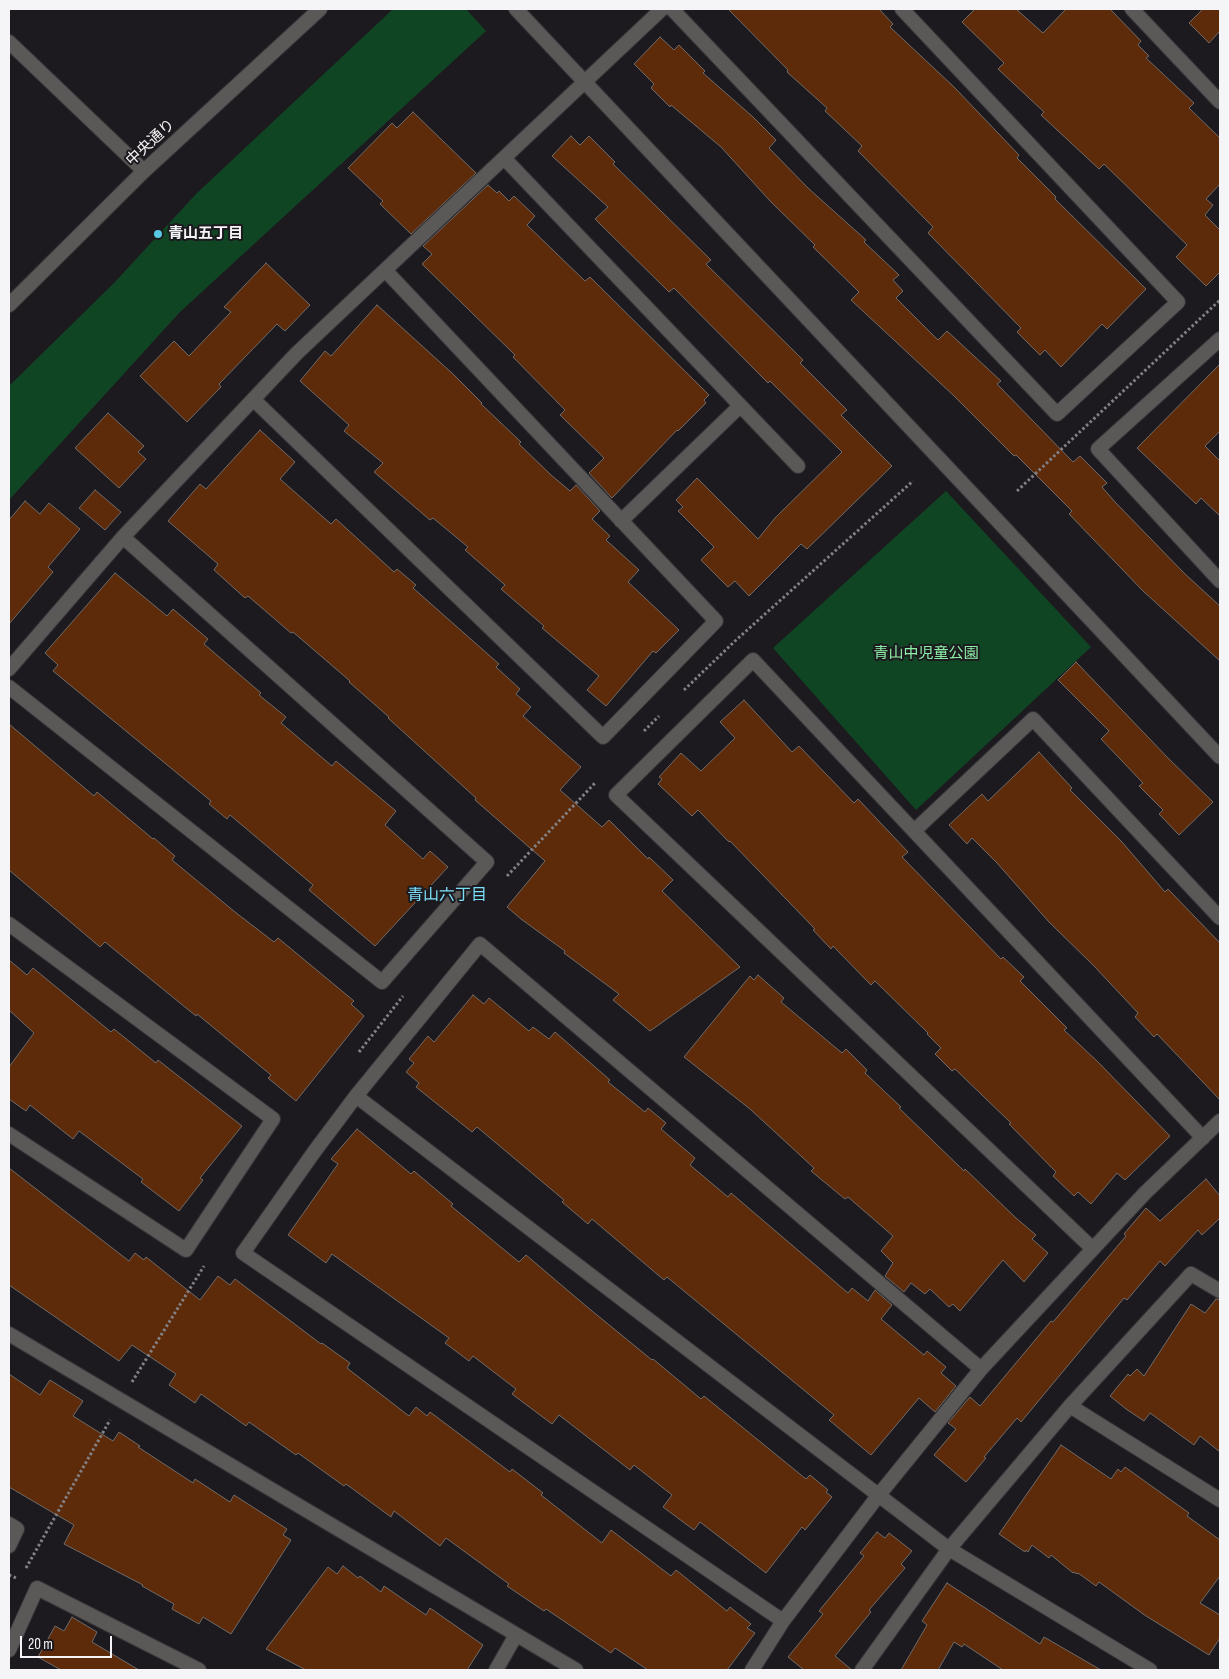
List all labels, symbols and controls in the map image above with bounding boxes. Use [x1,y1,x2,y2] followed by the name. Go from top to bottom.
[123,116,179,170] street label: 中央通り
[168,225,243,243] place label: 青山五丁目
[152,228,164,240] marker: 青山五丁目
[874,645,978,663] park label: 青山中児童公園
[407,886,487,906] district label: 青山六丁目
[22,1626,115,1658] scale bar
[28,1635,53,1654] text: 20 m

